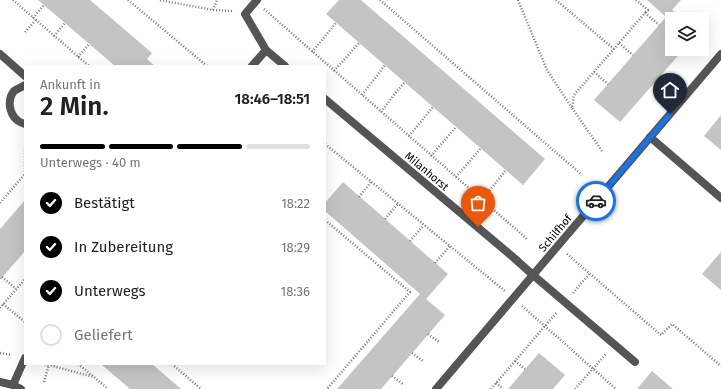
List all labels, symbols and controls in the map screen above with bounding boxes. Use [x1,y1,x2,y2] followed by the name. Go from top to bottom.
[665,12,709,56] map controls
[665,12,709,56] button: layers
[653,73,687,114] pin
[40,77,101,92] text: Ankunft in
[659,79,681,101] icon: home
[235,90,310,108] text: 18:46–18:51
[40,91,109,122] text: 2 Min.
[402,149,451,194] street label: Milanhorst
[40,155,141,170] text: Unterwegs · 40 m
[576,181,616,221] courier
[461,186,495,227] pin
[585,190,607,212] icon: car
[40,192,62,214] icon: check
[467,192,489,214] icon: bag
[74,194,135,212] text: Bestätigt
[281,196,310,211] text: 18:22
[536,211,575,254] street label: Schilfhof
[40,236,62,258] icon: check
[74,238,173,256] text: In Zubereitung
[281,240,310,255] text: 18:29
[40,280,62,302] icon: check
[74,282,146,300] text: Unterwegs
[281,284,310,299] text: 18:36
[74,326,133,344] text: Geliefert

